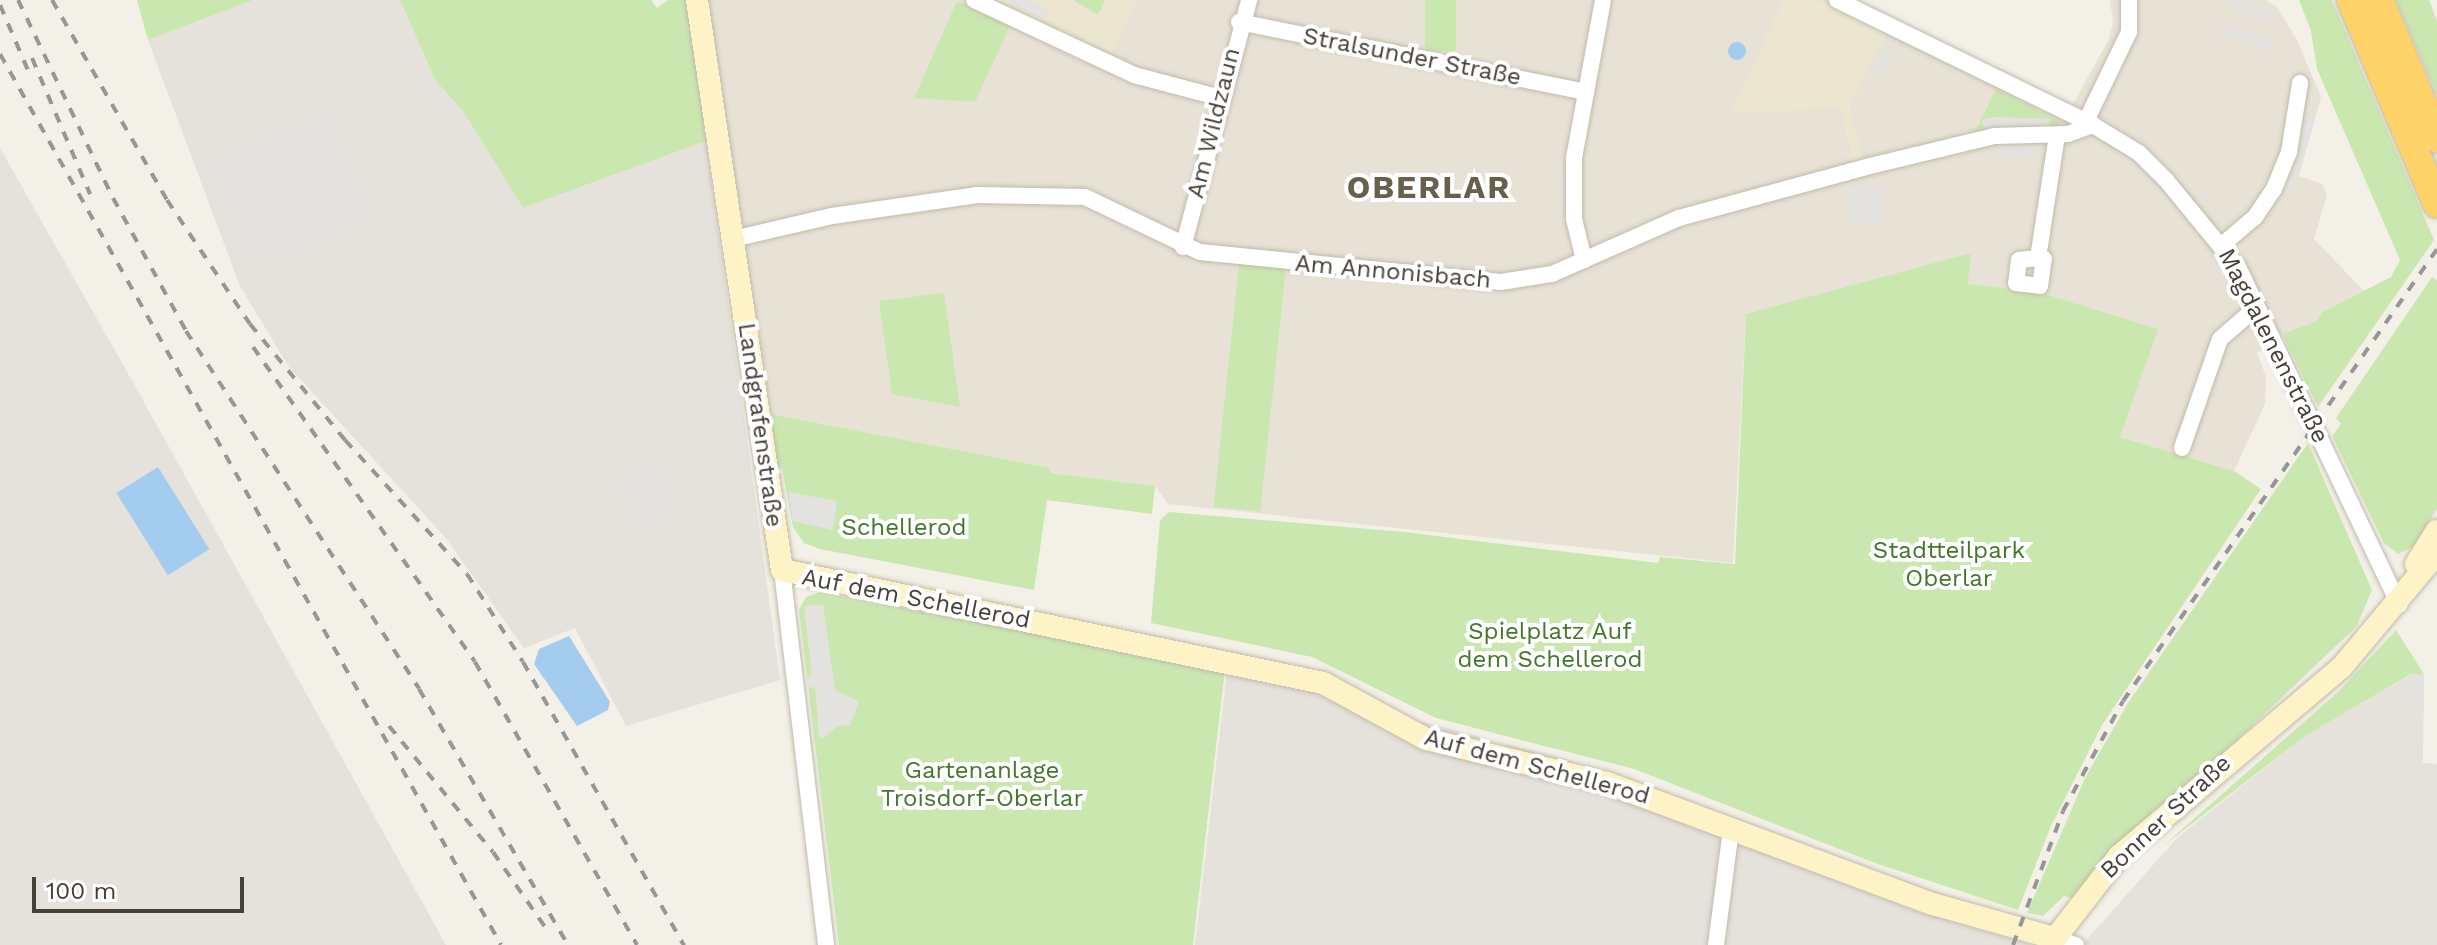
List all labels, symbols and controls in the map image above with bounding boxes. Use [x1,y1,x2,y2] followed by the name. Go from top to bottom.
[1300,22,1524,92] street label: Stralsunder Straße
[1181,44,1247,202] street label: Am Wildzaun
[1347,168,1511,206] district label: OBERLAR
[2211,244,2335,448] street label: Magdalenenstraße
[1293,249,1493,295] street label: Am Annonisbach
[731,321,789,529] street label: Landgrafenstraße
[842,514,966,542] park label: Schellerod
[1873,537,2025,593] park label: Stadtteilpark Oberlar
[799,563,1033,635] street label: Auf dem Schellerod
[1458,618,1642,674] park label: Spielplatz Auf dem Schellerod
[1421,723,1653,811] street label: Auf dem Schellerod
[2094,749,2238,885] street label: Bonner Straße
[881,757,1083,813] park label: Gartenanlage Troisdorf-Oberlar
[36,861,248,911] scale bar
[46,877,116,905] text: 100 m

